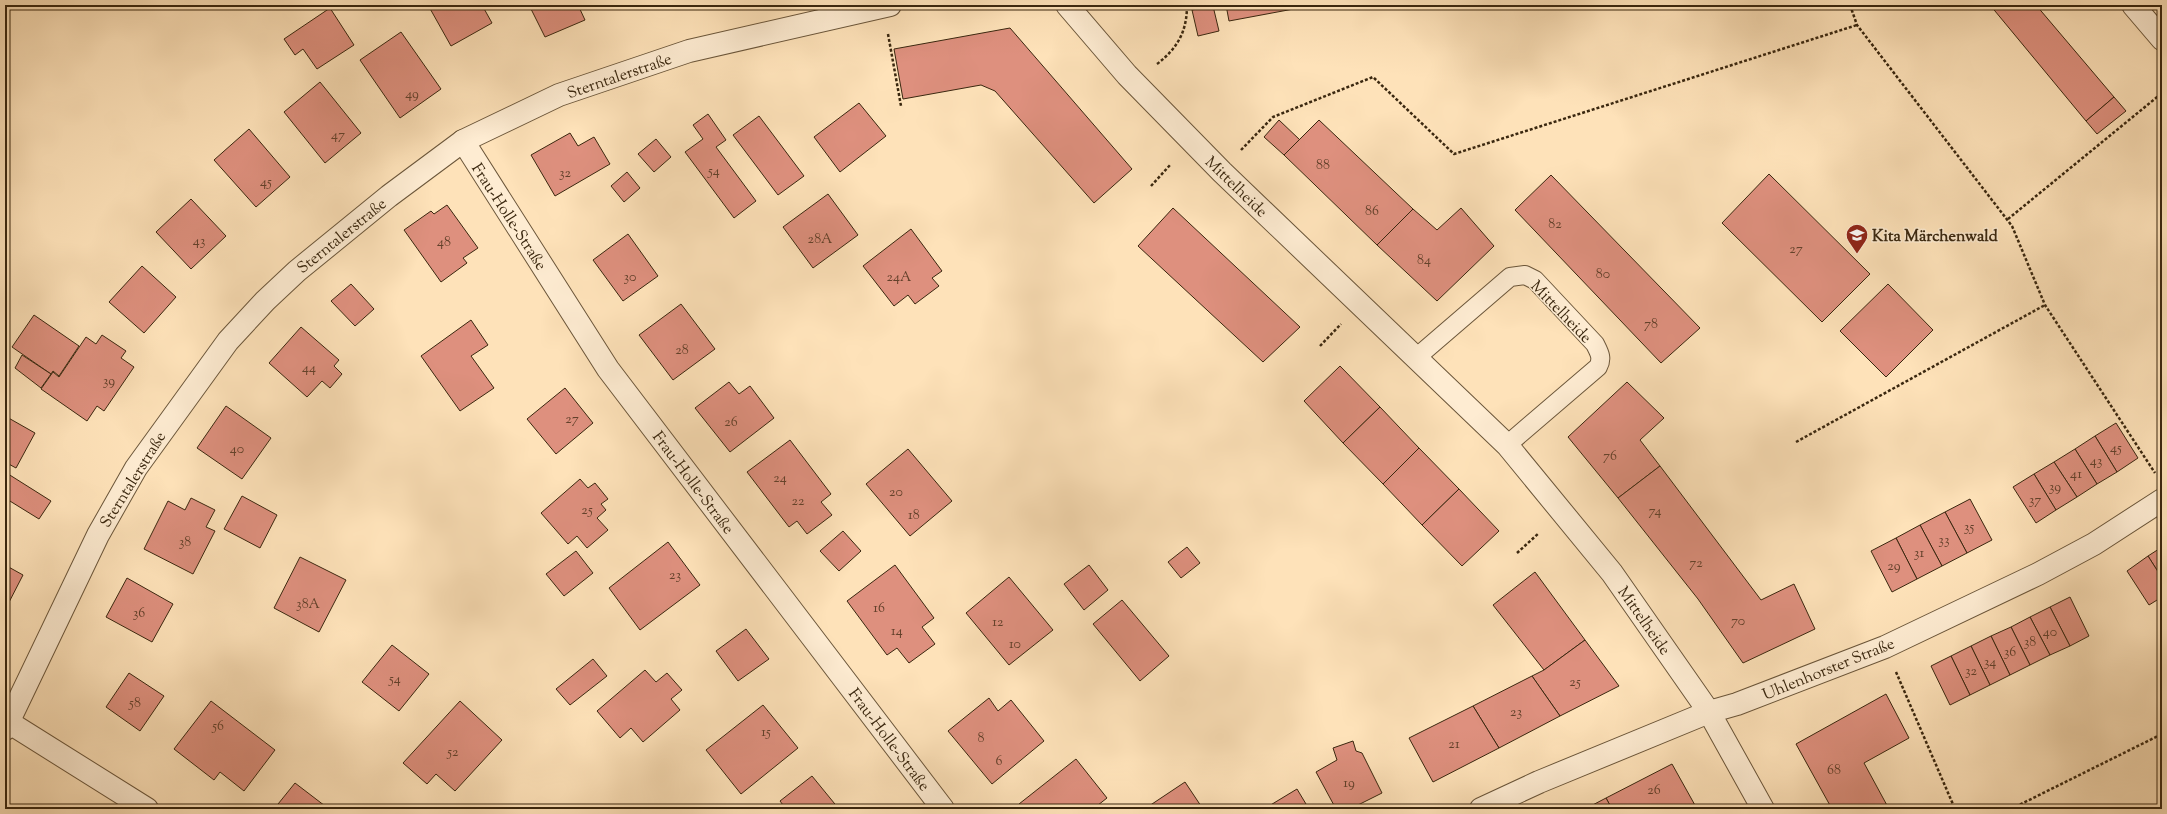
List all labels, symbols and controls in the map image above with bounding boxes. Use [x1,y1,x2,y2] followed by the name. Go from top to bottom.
[564,49,675,106] street label: Sterntalerstraße
[405,85,419,105] house number: 49
[331,126,345,146] house number: 47
[1199,152,1272,224] street label: Mittelheide
[1316,156,1330,176] house number: 88
[465,159,551,275] street label: Frau-Holle-Straße
[707,162,720,182] house number: 54
[559,164,572,184] house number: 32
[260,173,272,193] house number: 45
[293,194,392,280] street label: Sterntalerstraße
[1365,202,1379,222] house number: 86
[1548,215,1562,235] house number: 82
[1844,222,1870,255] school or university icon: Kita Märchenwald
[1872,226,1999,249] place label: Kita Märchenwald
[808,230,833,250] house number: 28A
[193,232,206,252] house number: 43
[437,233,451,253] house number: 48
[1789,240,1803,260] house number: 27
[1417,251,1431,271] house number: 84
[1596,265,1610,285] house number: 80
[624,268,636,288] house number: 30
[887,268,912,288] house number: 24A
[1524,276,1596,349] street label: Mittelheide
[1644,315,1658,335] house number: 78
[675,341,689,361] house number: 28
[302,359,316,379] house number: 44
[103,372,115,392] house number: 39
[565,410,579,430] house number: 27
[724,413,738,433] house number: 26
[646,427,738,540] street label: Frau-Holle-Straße
[95,428,173,533] street label: Sterntalerstraße
[2110,439,2122,459] house number: 45
[230,440,244,460] house number: 40
[1603,447,1617,467] house number: 76
[2090,452,2103,472] house number: 43
[2070,465,2082,485] house number: 41
[773,469,787,489] house number: 24
[2049,478,2061,498] house number: 39
[889,483,903,503] house number: 20
[2029,491,2041,511] house number: 37
[791,492,805,512] house number: 22
[581,501,593,521] house number: 25
[1648,502,1662,522] house number: 74
[908,506,920,526] house number: 18
[1964,518,1974,538] house number: 35
[1938,531,1950,551] house number: 33
[179,533,191,553] house number: 38
[1914,544,1924,564] house number: 31
[1689,554,1703,574] house number: 72
[1887,557,1901,577] house number: 29
[669,566,681,586] house number: 23
[1611,582,1675,661] street label: Mittelheide
[296,595,321,615] house number: 38A
[873,599,885,619] house number: 16
[133,604,145,624] house number: 36
[1731,612,1745,632] house number: 70
[992,613,1004,633] house number: 12
[891,622,903,642] house number: 14
[2043,623,2057,643] house number: 40
[1759,633,1898,707] street label: Uhlenhorster Straße
[2024,633,2036,653] house number: 38
[1009,635,1021,655] house number: 10
[2004,643,2016,663] house number: 36
[1984,653,1996,673] house number: 34
[1965,662,1978,682] house number: 32
[388,670,401,690] house number: 54
[1569,673,1581,693] house number: 25
[842,684,934,797] street label: Frau-Holle-Straße
[128,694,141,714] house number: 58
[1510,703,1522,723] house number: 23
[211,717,224,737] house number: 56
[761,723,771,743] house number: 15
[978,729,985,749] house number: 8
[1448,735,1460,755] house number: 21
[446,743,459,763] house number: 52
[996,752,1003,772] house number: 6
[1827,761,1841,781] house number: 68
[1343,774,1355,794] house number: 19
[1647,781,1661,801] house number: 26

